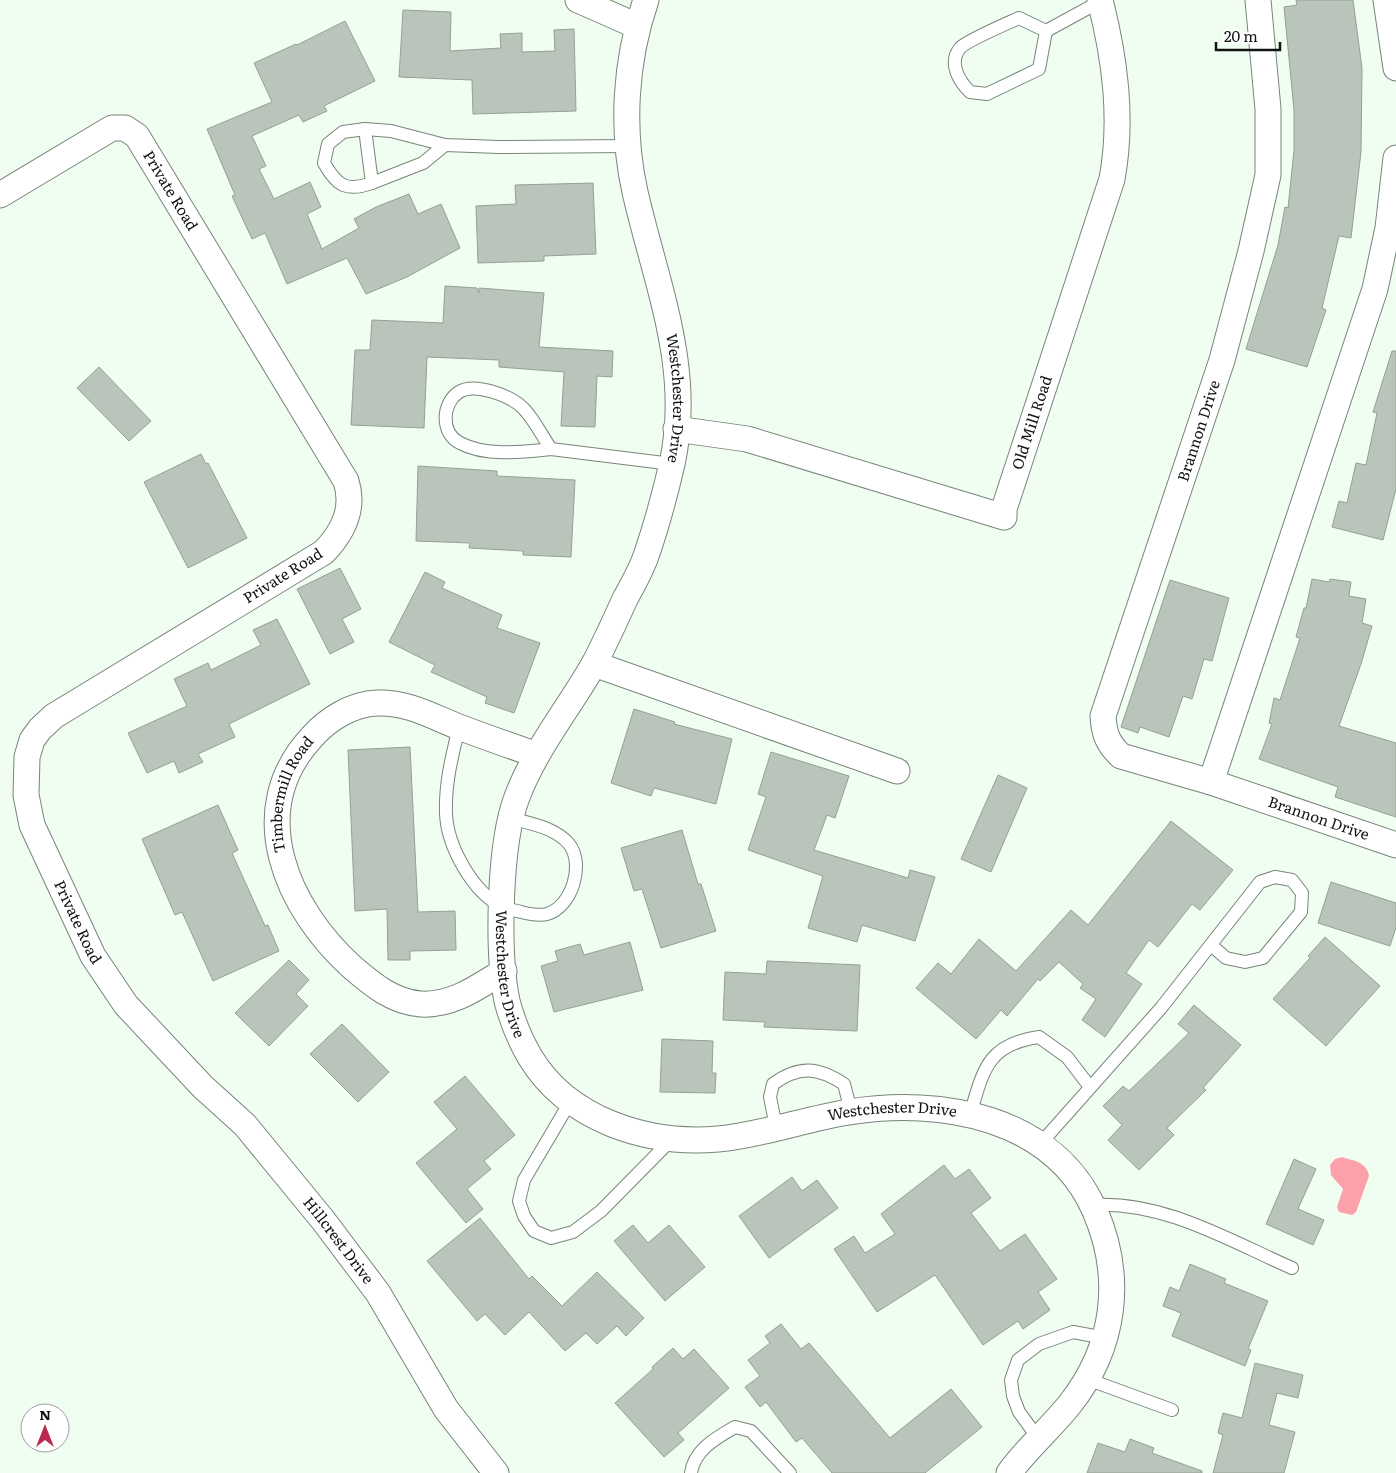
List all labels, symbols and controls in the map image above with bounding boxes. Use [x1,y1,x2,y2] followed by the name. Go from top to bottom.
[1216,20,1280,52] scale bar
[1224,24,1258,47] text: 20 m
[138,145,205,235] street label: Private Road
[661,332,691,466] street label: Westchester Drive
[1005,372,1057,472] street label: Old Mill Road
[1170,377,1225,484] street label: Brannon Drive
[238,541,327,608] street label: Private Road
[264,730,318,855] street label: Timbermill Road
[1265,789,1373,845] street label: Brannon Drive
[49,876,108,968] street label: Private Road
[491,910,532,1041] street label: Westchester Drive
[825,1095,959,1126] street label: Westchester Drive
[298,1191,380,1289] street label: Hillcrest Drive
[20,1403,70,1453] north arrow
[39,1404,51,1424] text: N

